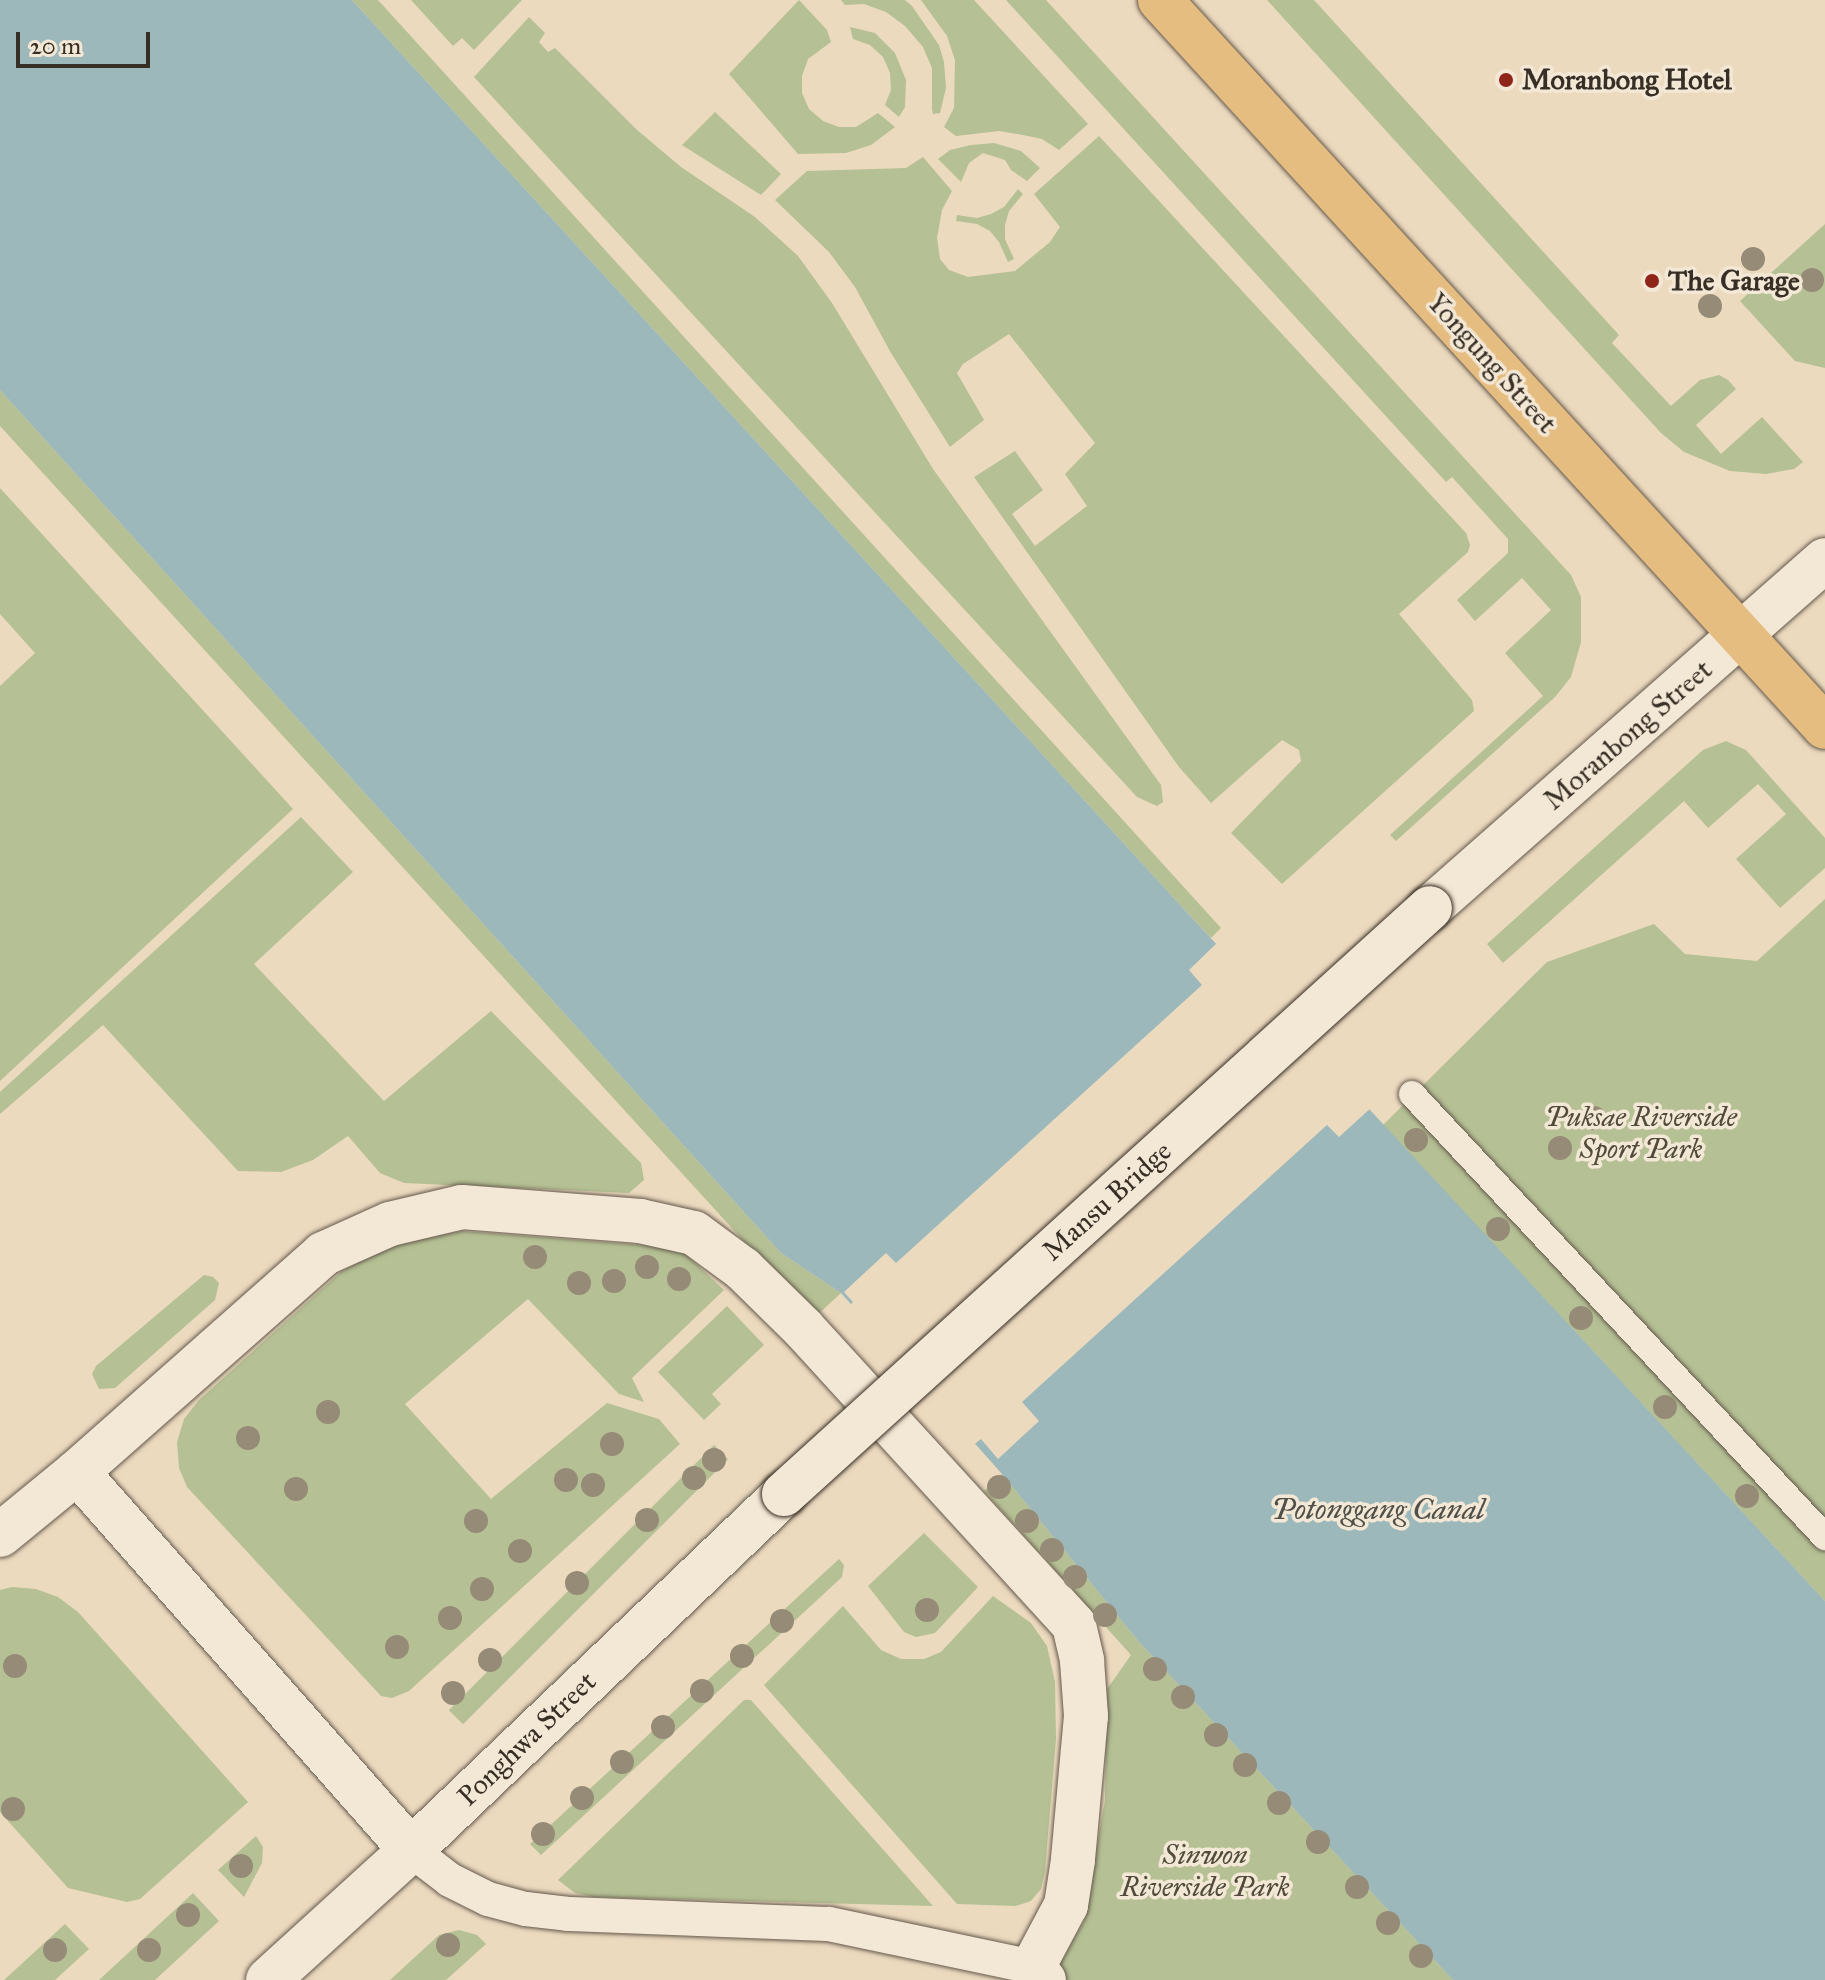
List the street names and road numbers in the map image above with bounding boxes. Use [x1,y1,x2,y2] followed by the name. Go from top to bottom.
[1420,286,1564,440] street label: Yongung Street
[1537,653,1719,817] street label: Moranbong Street
[1035,1134,1179,1268] street label: Mansu Bridge
[451,1665,603,1813] street label: Ponghwa Street

